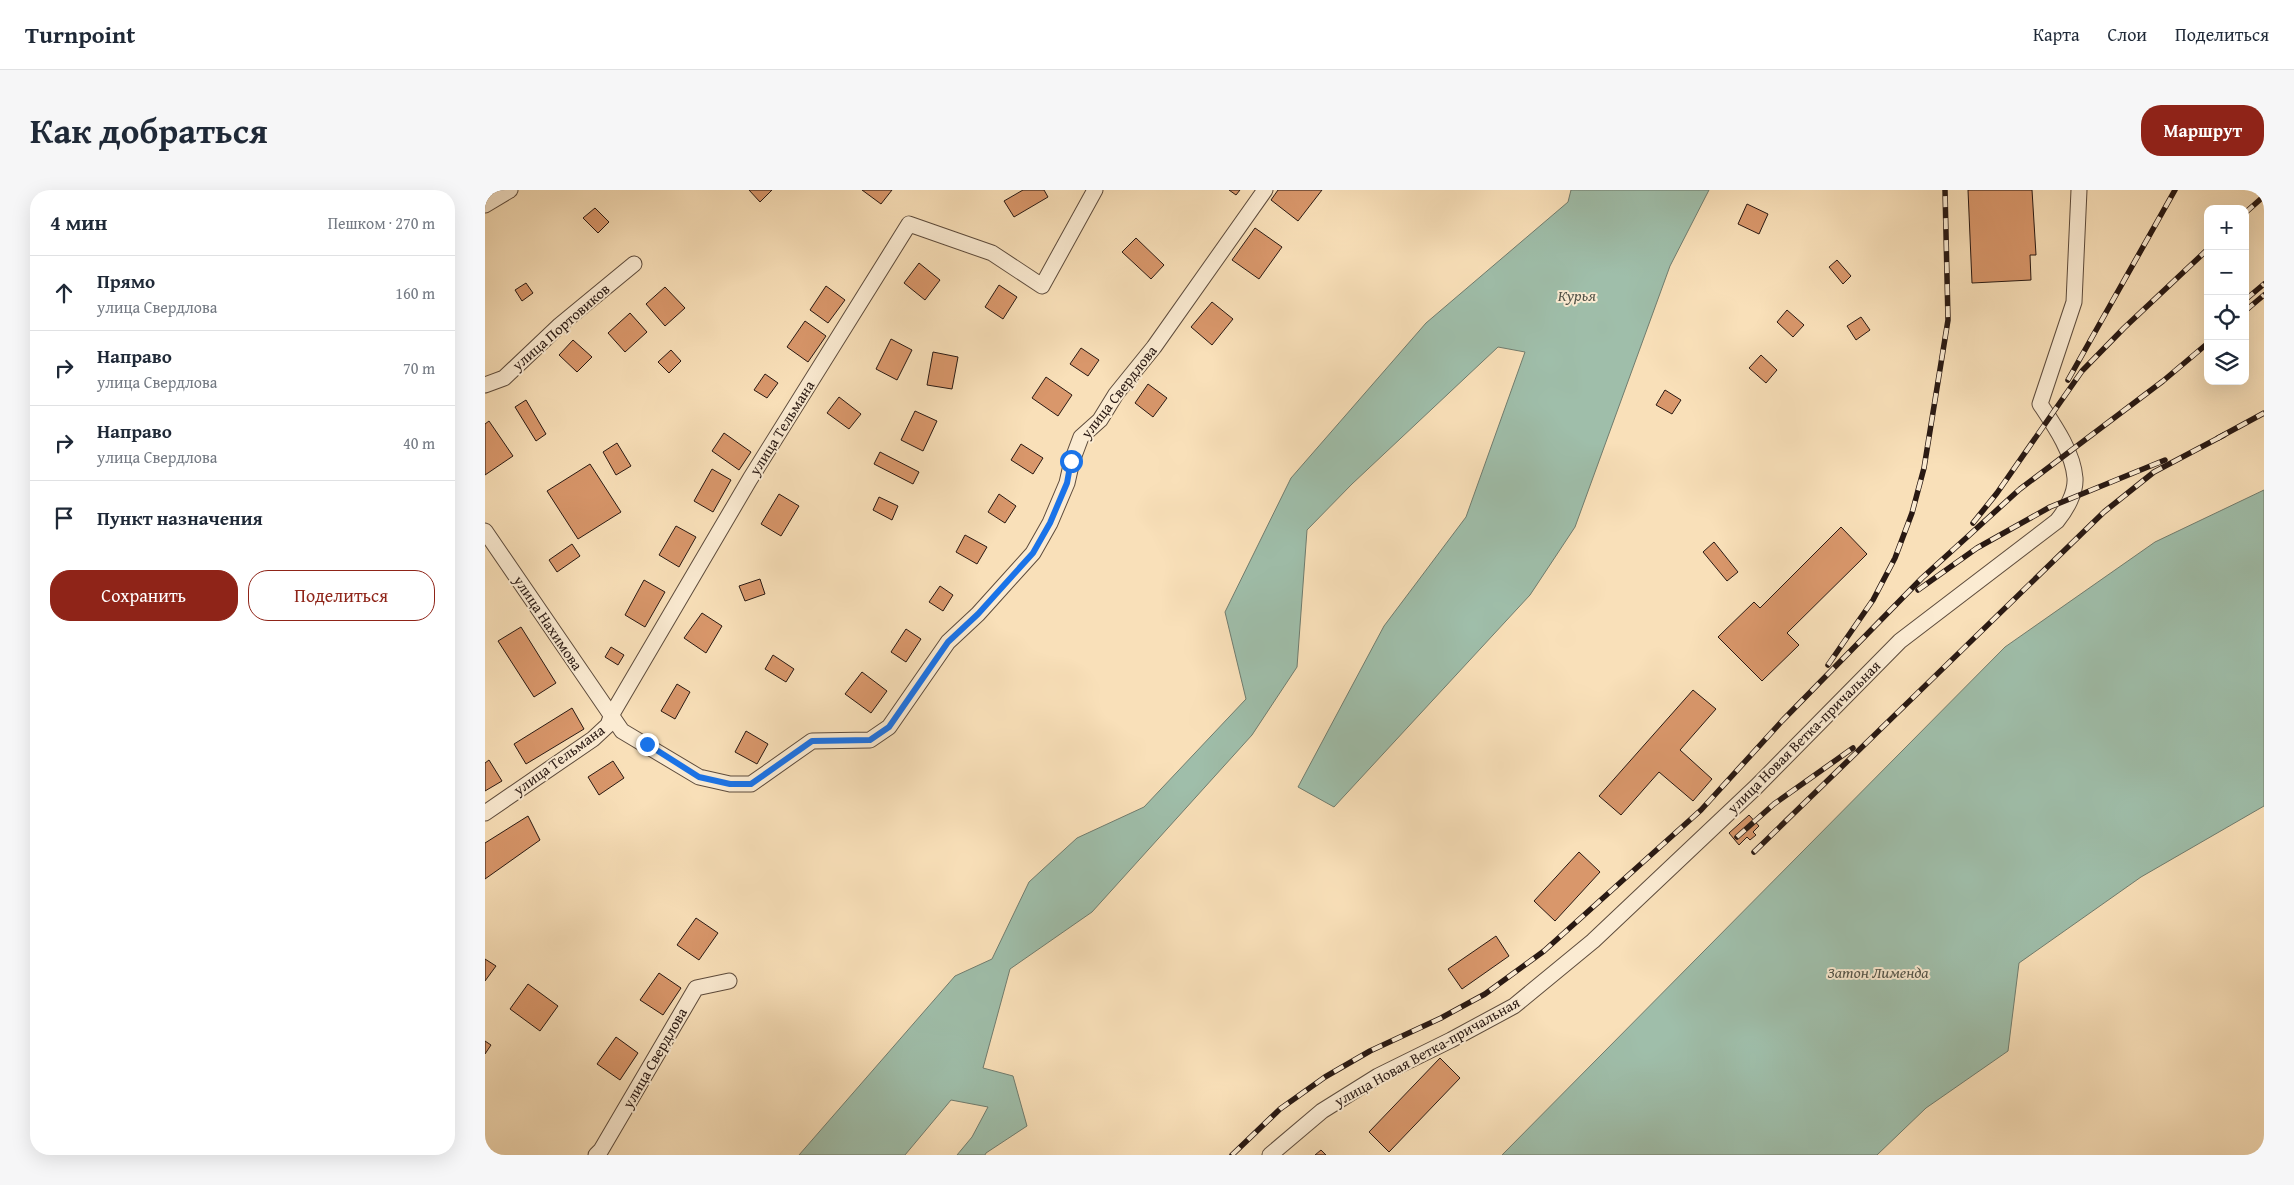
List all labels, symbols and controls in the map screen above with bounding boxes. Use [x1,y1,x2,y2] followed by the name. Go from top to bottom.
[25,17,135,52] text: Turnpoint
[2033,21,2080,48] text: Карта
[2108,21,2147,48] text: Слои
[2175,21,2269,48] text: Поделиться
[30,105,268,156] text: Как добраться
[2141,105,2264,156] button: Маршрут
[2204,205,2249,385] map controls
[2204,205,2249,250] button: +
[50,207,107,238] text: 4 мин
[328,211,435,235] text: Пешком · 270 m
[2204,250,2249,295] button: −
[97,267,155,295] text: Прямо
[507,278,614,376] street label: улица Портовиков
[50,279,78,307] icon: ahead
[395,281,435,305] text: 160 m
[1558,283,1596,307] water label: Курья
[97,295,217,319] text: улица Свердлова
[2204,295,2249,340] button: locate
[1075,340,1162,443] street label: улица Свердлова
[2204,340,2249,385] button: layers
[97,342,172,370] text: Направо
[50,354,78,382] icon: right
[403,356,435,380] text: 70 m
[97,370,217,394] text: улица Свердлова
[743,376,820,480] street label: улица Тельмана
[97,417,172,445] text: Направо
[50,429,78,457] icon: right
[403,431,435,455] text: 40 m
[97,445,217,469] text: улица Свердлова
[1060,450,1083,473] route start
[50,504,78,532] icon: arrive
[97,504,263,532] text: Пункт назначения
[50,570,238,621] button: Сохранить
[248,570,435,621] button: Поделиться
[508,570,588,675] street label: улица Нахимова
[1722,655,1885,819] street label: улица Новая Ветка-причальная
[508,719,609,801] street label: улица Тельмана
[636,733,659,756] route end
[1827,960,1929,984] water label: Затон Лименда
[1329,991,1524,1112] street label: улица Новая Ветка-причальная
[617,1003,692,1113] street label: улица Свердлова

